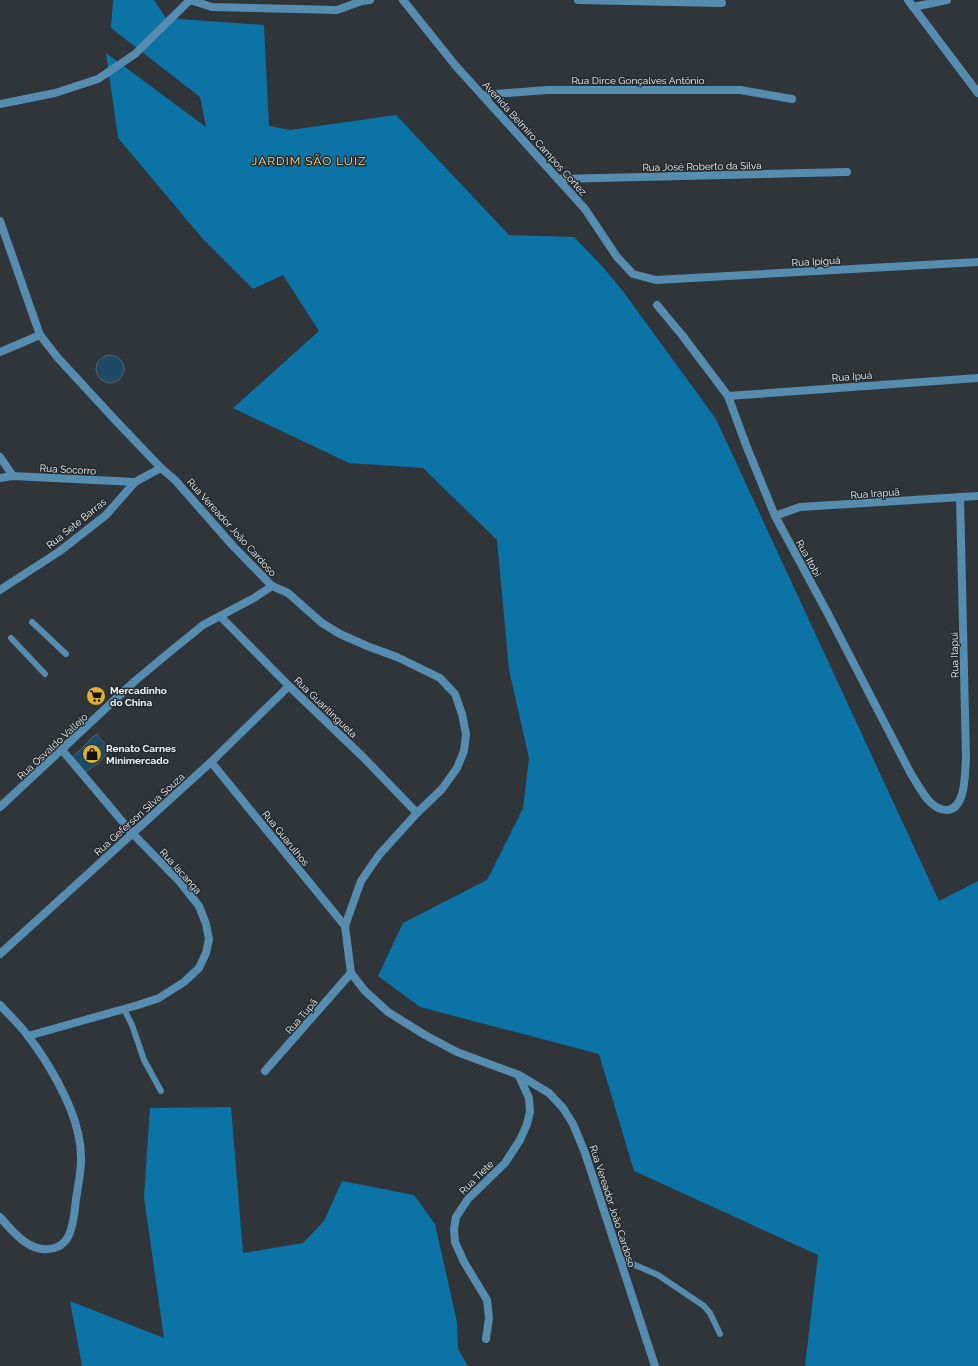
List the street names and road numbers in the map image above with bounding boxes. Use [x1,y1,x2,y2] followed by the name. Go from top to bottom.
[571,75,705,86] street label: Rua Dirce Gonçalves Antônio
[481,79,589,198] street label: Avenida Belmiro Campos Cortez
[642,160,762,173] street label: Rua José Roberto da Silva
[791,255,841,268] street label: Rua Ipiguá
[831,370,873,383] street label: Rua Ipuá
[39,463,97,476] street label: Rua Socorro
[185,476,278,578] street label: Rua Vereador João Cardoso
[850,486,900,501] street label: Rua Irapuã
[44,496,108,551] street label: Rua Sete Barras
[794,538,823,579] street label: Rua Itobi
[949,632,960,678] street label: Rua Itapui
[292,675,359,740] street label: Rua Guaritingueta
[15,711,90,782] street label: Rua Osvaldo Vallejo
[92,771,187,858] street label: Rua Geferson Silva Souza
[260,809,311,868] street label: Rua Guarulhos
[158,847,204,896] street label: Rua Iacanga
[283,997,320,1036] street label: Rua Tupã
[588,1144,637,1269] street label: Rua Vereador João Cardoso
[457,1158,496,1197] street label: Rua Tiete

